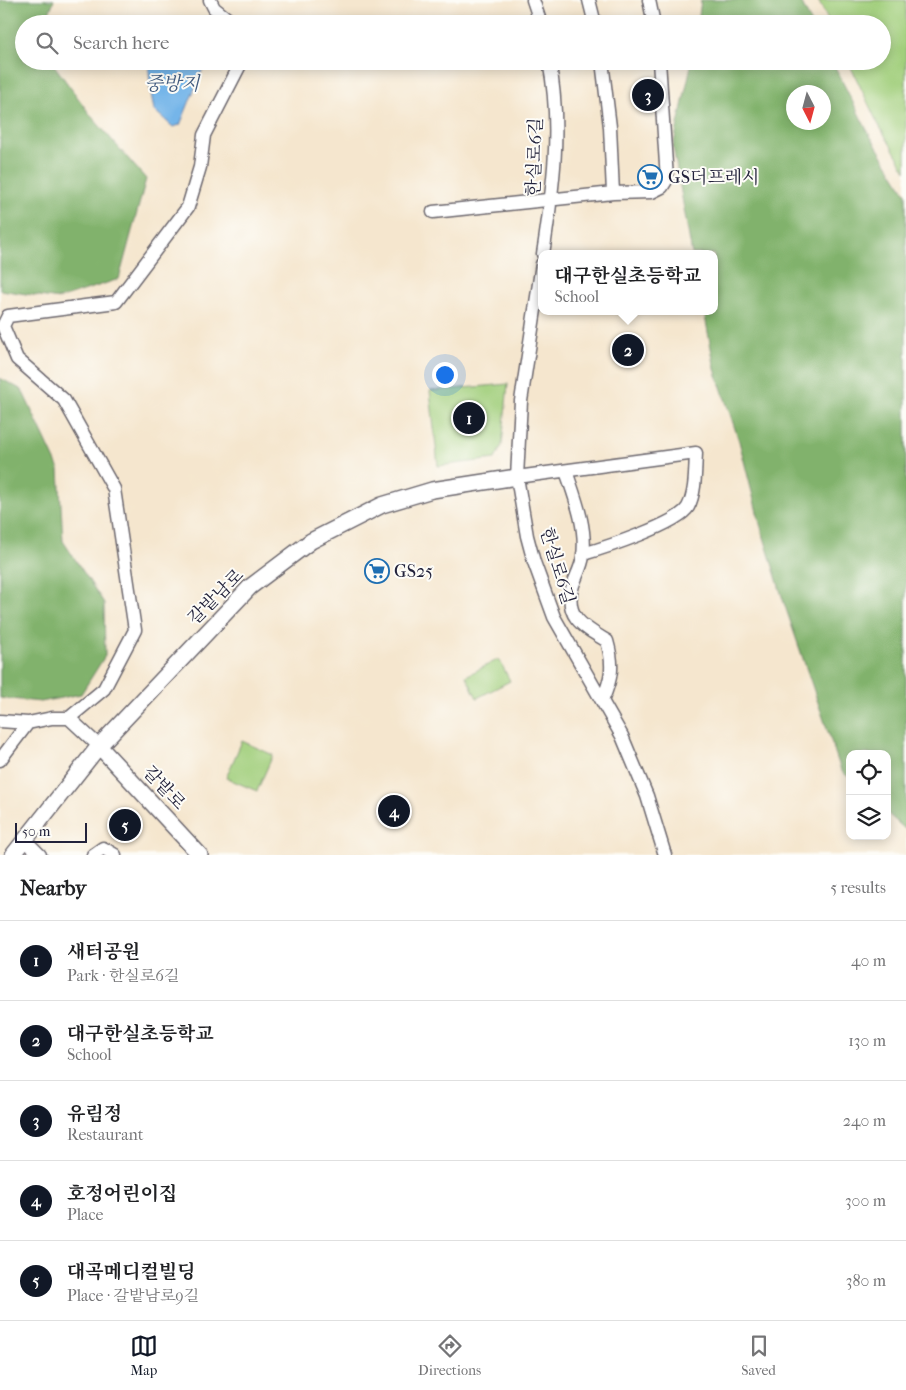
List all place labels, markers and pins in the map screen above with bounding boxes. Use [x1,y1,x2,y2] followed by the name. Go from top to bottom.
[632,76,664,114] pin: 3
[637,164,663,190] supermarket icon: GS더프레시
[668,167,760,188] place label: GS더프레시
[612,331,644,369] pin: 2
[453,399,485,437] pin: 1
[364,558,390,584] supermarket icon: GS25
[394,561,433,582] place label: GS25
[378,792,410,830] pin: 4
[109,806,141,844] pin: 5

